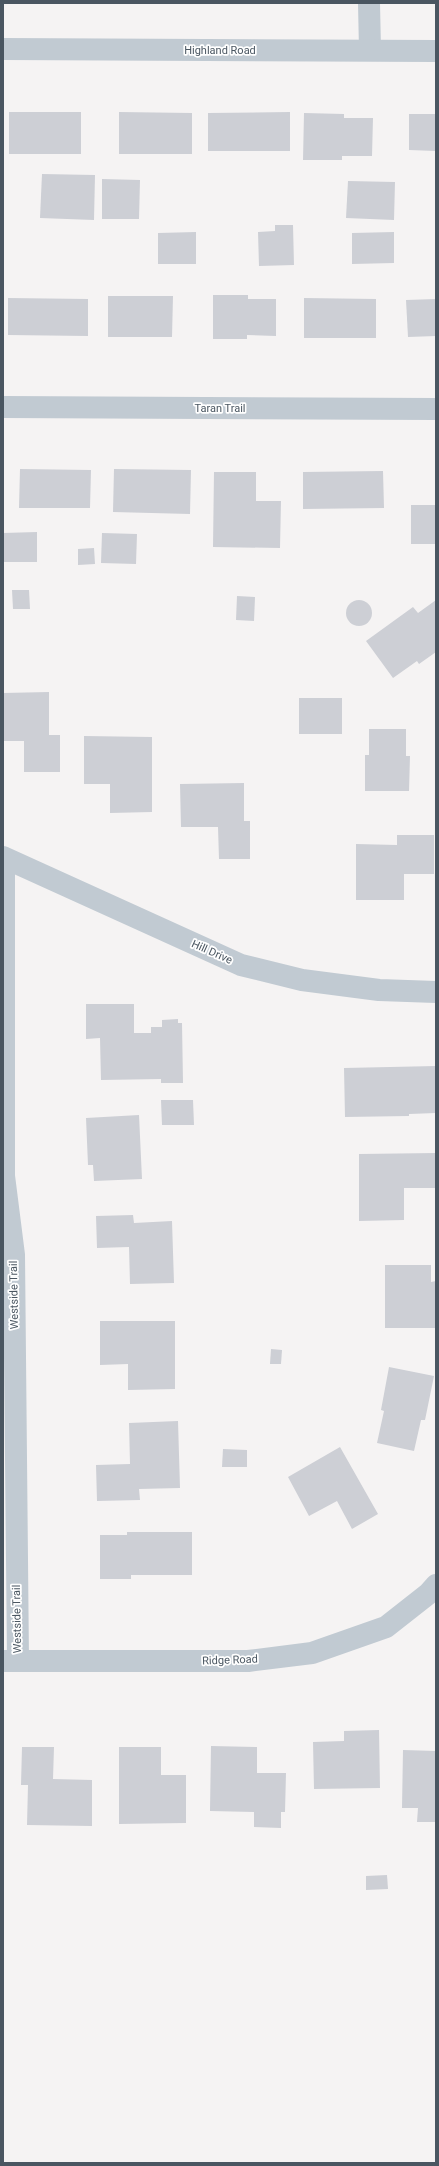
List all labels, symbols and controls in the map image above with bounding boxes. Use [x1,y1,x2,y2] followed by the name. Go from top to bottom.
[184,44,256,57] street label: Highland Road
[194,402,246,415] street label: Taran Trail
[190,937,235,967] street label: Hill Drive
[7,1261,21,1329] street label: Westside Trail
[10,1585,24,1653] street label: Westside Trail
[202,1653,258,1667] street label: Ridge Road

